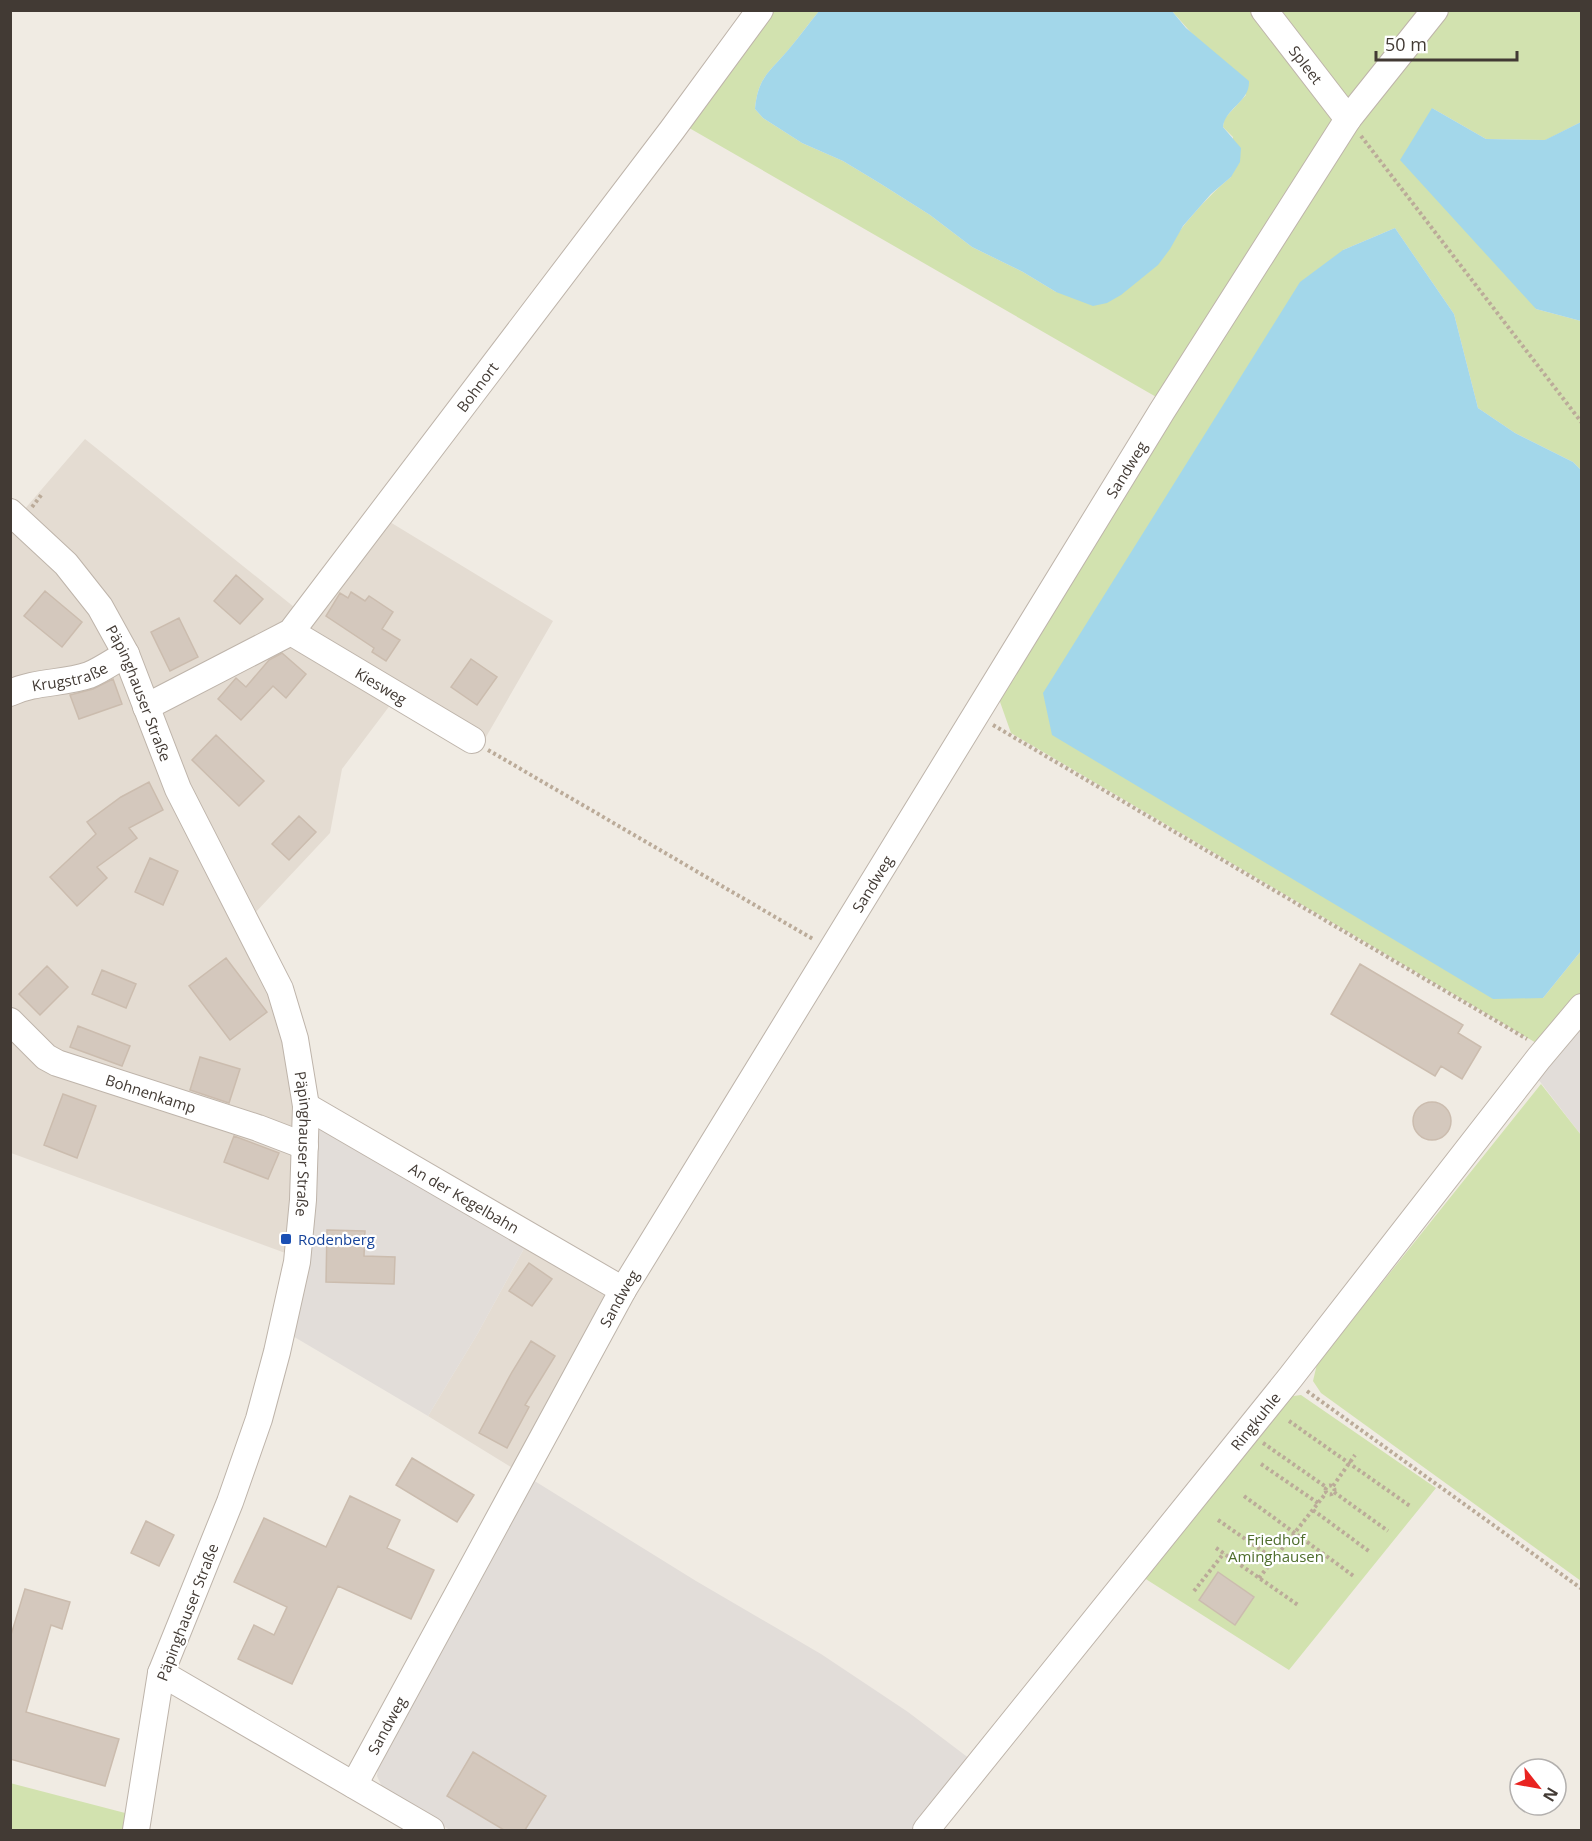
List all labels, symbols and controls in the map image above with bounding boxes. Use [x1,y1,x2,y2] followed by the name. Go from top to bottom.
[1376,24,1517,62] scale bar
[1385,32,1427,56] text: 50 m
[1285,41,1327,88] street label: Spleet
[452,358,502,416] street label: Bohnort
[1101,437,1151,502] street label: Sandweg
[102,621,176,764] street label: Päpinghauser Straße
[30,657,111,696] street label: Krugstraße
[352,663,411,709] street label: Kiesweg
[847,852,897,916] street label: Sandweg
[103,1069,199,1117] street label: Bohnenkamp
[290,1070,317,1218] street label: Päpinghauser Straße
[406,1158,523,1238] street label: An der Kegelbahn
[298,1229,375,1249] place label: Rodenberg
[279,1232,293,1246] marker: Rodenberg
[595,1266,643,1331] street label: Sandweg
[1226,1388,1285,1454] street label: Ringkuhle
[1228,1529,1324,1566] park label: Friedhof Aminghausen
[152,1540,222,1684] street label: Päpinghauser Straße
[363,1693,410,1758] street label: Sandweg
[1508,1757,1568,1817] north arrow
[1538,1783,1564,1806] text: N

